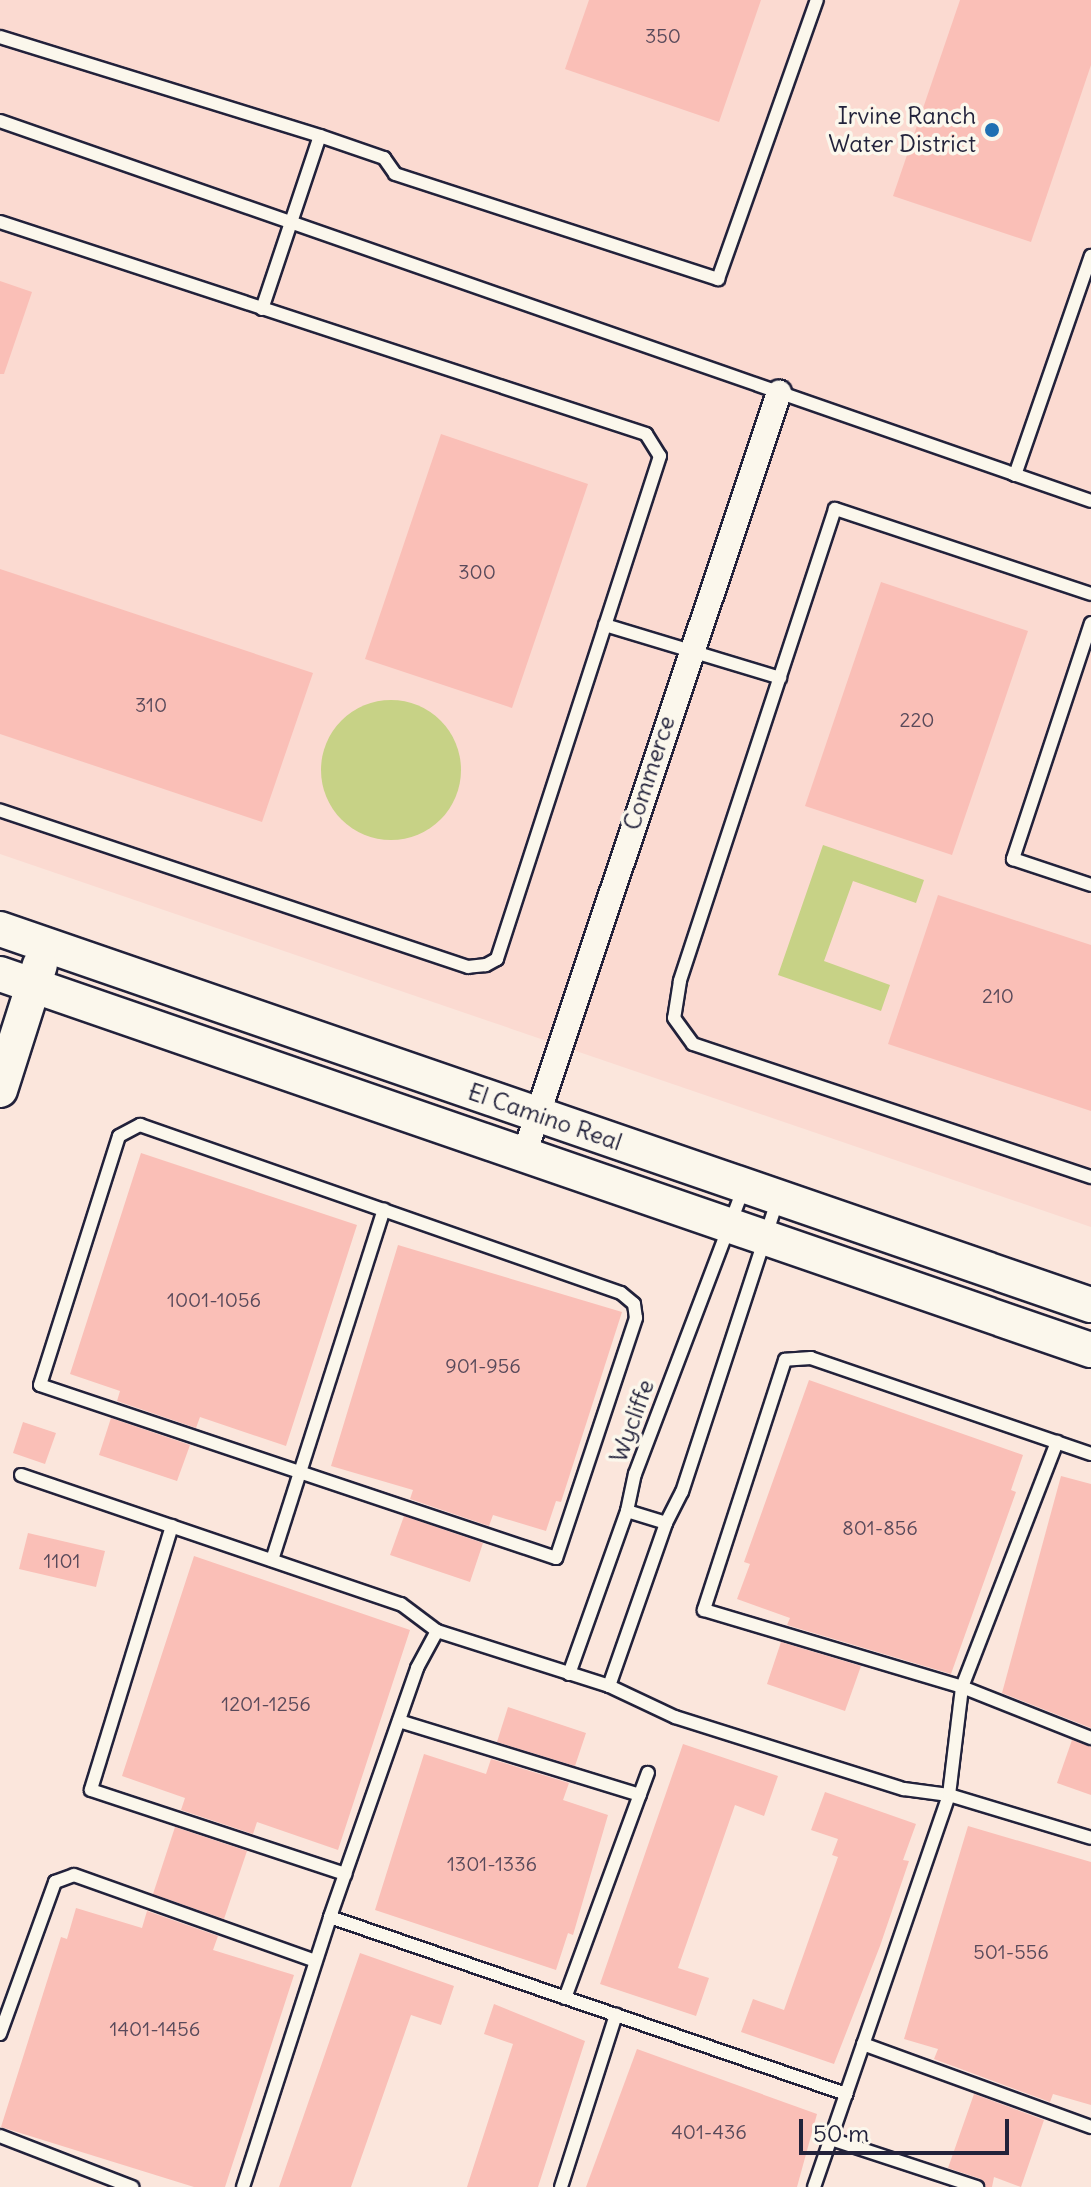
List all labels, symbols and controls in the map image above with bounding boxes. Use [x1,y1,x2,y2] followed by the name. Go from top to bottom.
[645,23,681,47] house number: 350
[828,102,976,158] place label: Irvine Ranch Water District
[983,121,1001,139] marker: Irvine Ranch Water District
[458,559,496,583] house number: 300
[135,692,167,716] house number: 310
[899,707,935,731] house number: 220
[617,712,681,834] street label: Commerce
[982,983,1014,1007] house number: 210
[464,1077,626,1157] street label: El Camino Real
[167,1287,261,1311] house number: 1001-1056
[445,1353,521,1377] house number: 901-956
[604,1376,660,1466] street label: Wycliffe
[842,1515,918,1539] house number: 801-856
[44,1548,80,1572] house number: 1101
[221,1691,311,1715] house number: 1201-1256
[447,1851,537,1875] house number: 1301-1336
[973,1939,1049,1963] house number: 501-556
[110,2016,200,2040] house number: 1401-1456
[803,2103,1013,2153] scale bar
[813,2118,869,2148] text: 50 m
[671,2119,747,2143] house number: 401-436

